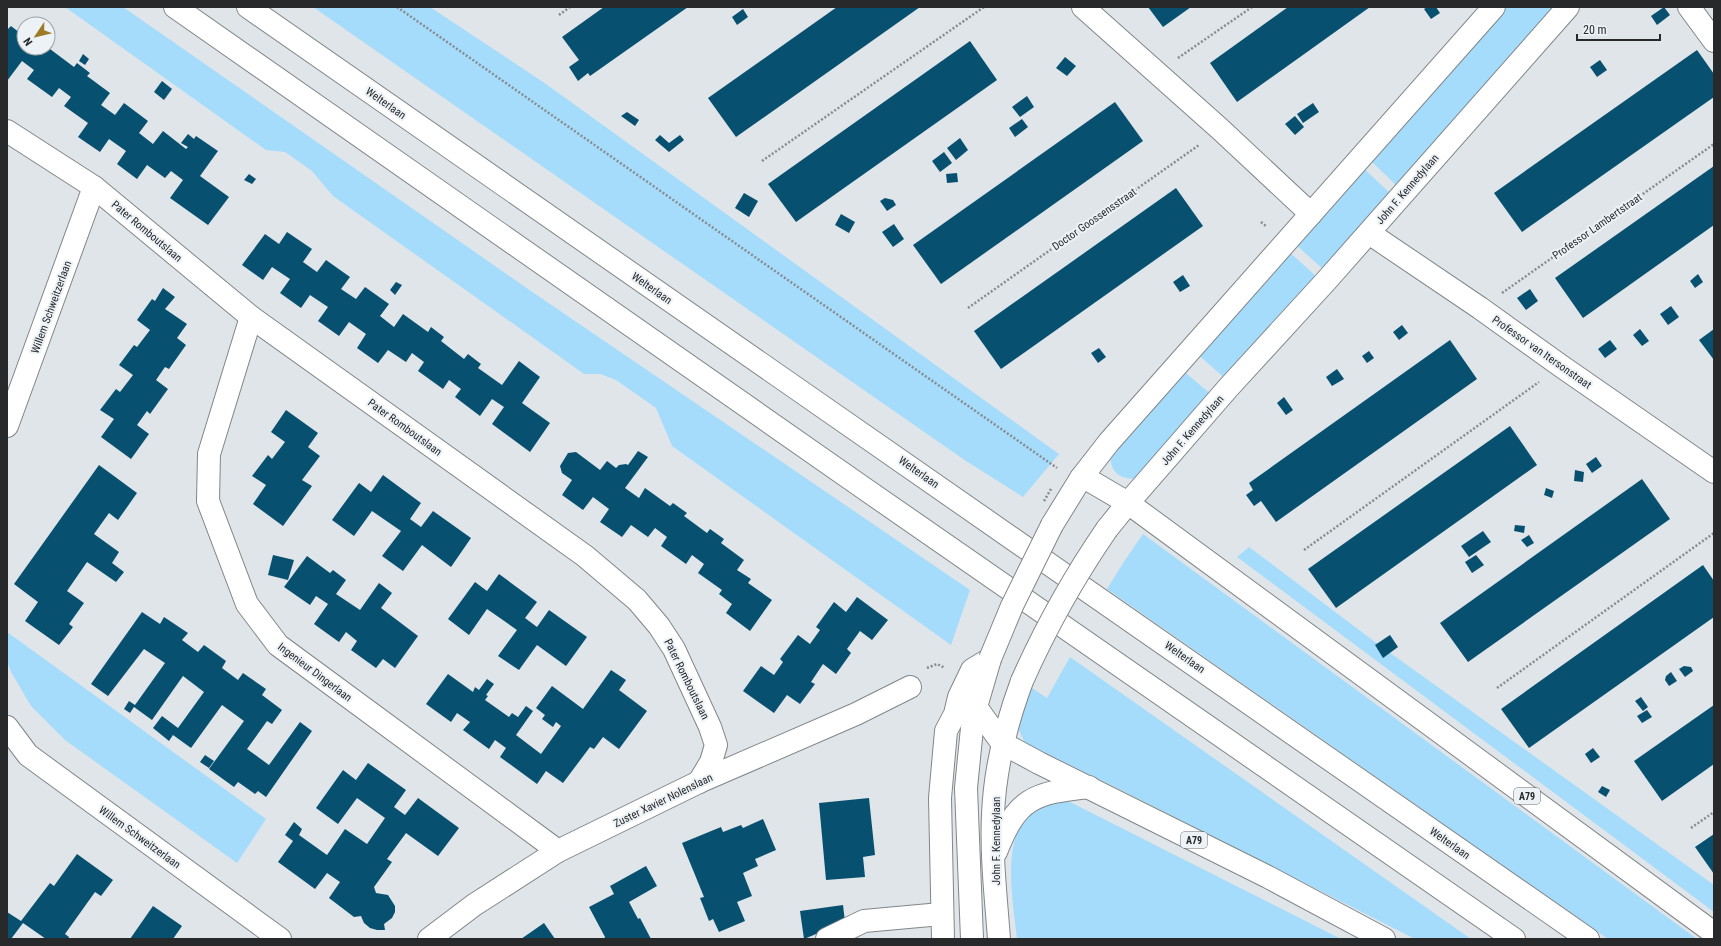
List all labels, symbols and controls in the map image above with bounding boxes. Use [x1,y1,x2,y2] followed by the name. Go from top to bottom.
[16,16,56,56] north arrow
[1577,16,1660,42] scale bar
[1583,23,1607,37] text: 20 m
[21,35,35,48] text: N
[363,85,408,122] street label: Welterlaan
[1373,152,1441,227] street label: John F. Kennedylaan
[1050,185,1139,253] street label: Doctor Goossensstraat
[1550,191,1645,262] street label: Professor Lambertstraat
[109,198,185,265] street label: Pater Romboutslaan
[29,259,74,355] street label: Willem Schweitzerlaan
[629,270,674,307] street label: Welterlaan
[1490,313,1594,392] street label: Professor van Itersonstraat
[1158,393,1226,468] street label: John F. Kennedylaan
[365,396,444,459] street label: Pater Romboutslaan
[896,454,941,491] street label: Welterlaan
[661,637,712,722] street label: Pater Romboutslaan
[1162,639,1207,676] street label: Welterlaan
[275,640,354,704] street label: Ingenieur Dingerlaan
[612,771,715,830] street label: Zuster Xavier Nolenslaan
[1514,788,1540,804] road number: A79
[990,797,1003,885] street label: John F. Kennedylaan
[96,803,183,871] street label: Willem Schweitzerlaan
[1427,825,1472,862] street label: Welterlaan
[1181,832,1207,848] road number: A79

